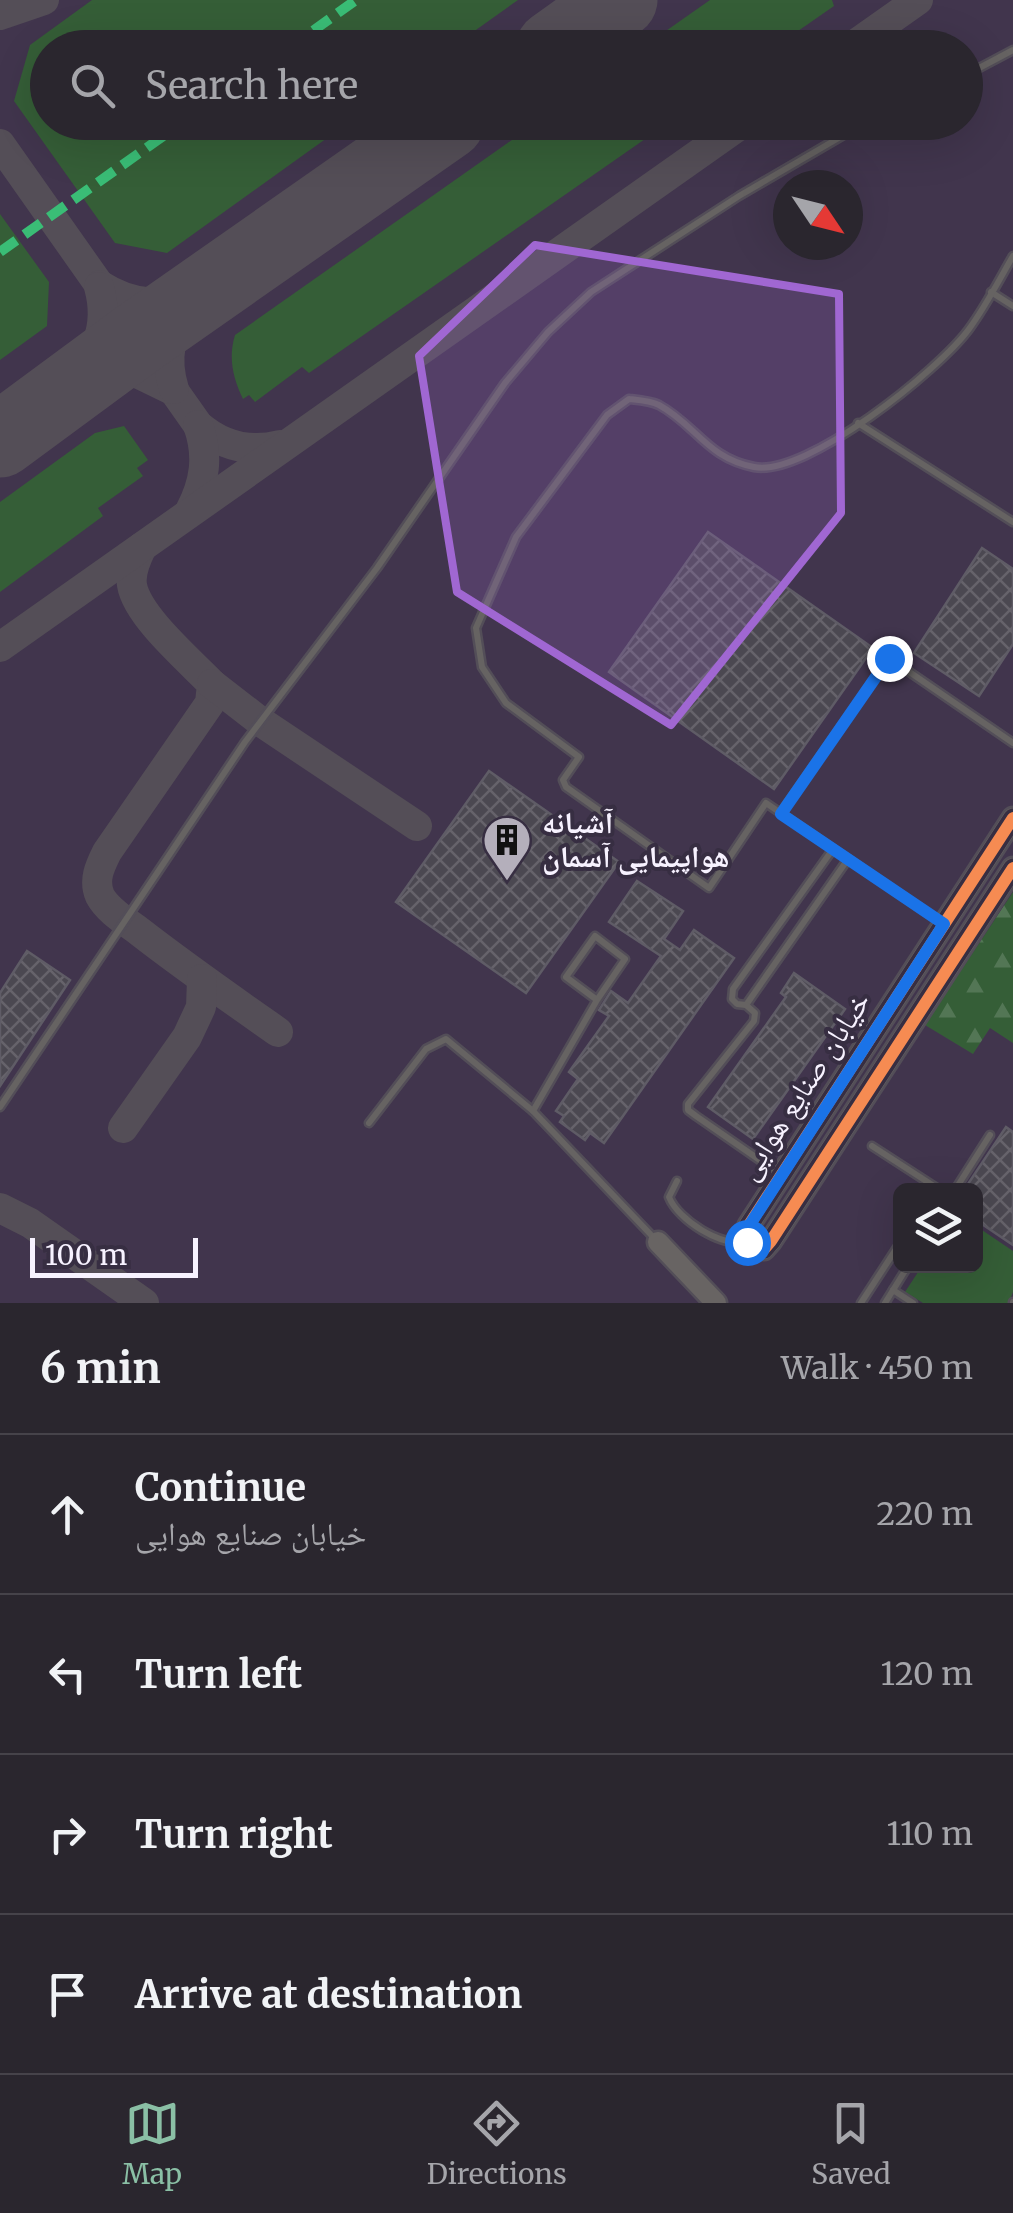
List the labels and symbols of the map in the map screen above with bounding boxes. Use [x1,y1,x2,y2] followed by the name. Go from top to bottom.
[773,170,863,260] north arrow
[867,636,913,682] route end
[542,803,730,875] place label: آشیانه هواپیمایی آسمان
[481,814,533,882] building icon: آشیانه هواپیمایی آسمان
[728,984,879,1187] street label: خیابان صنایع هوایی
[725,1220,771,1266] route start
[30,1233,198,1278] scale bar

